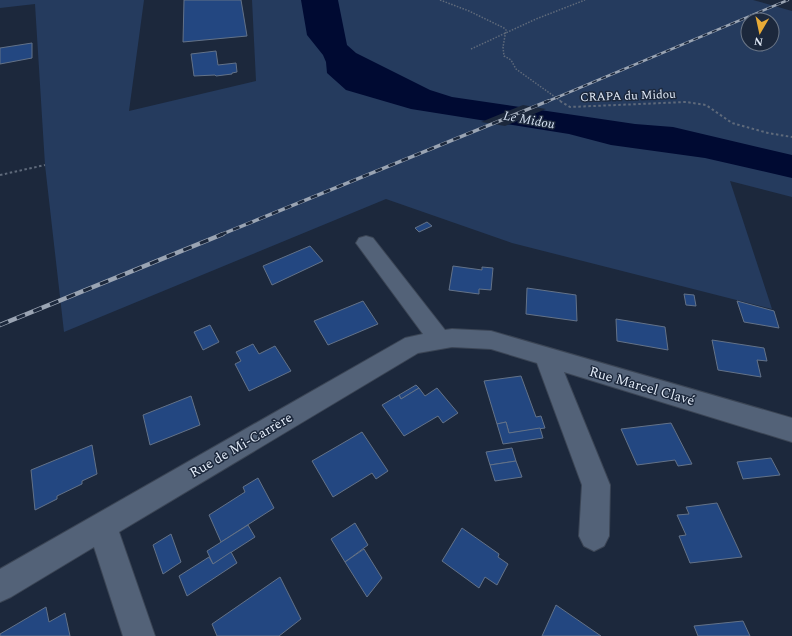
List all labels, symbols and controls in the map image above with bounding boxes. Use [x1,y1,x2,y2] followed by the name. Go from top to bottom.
[740,12,780,52] north arrow
[753,32,764,50] text: N
[580,85,677,107] street label: CRAPA du Midou
[502,106,557,134] water label: Le Midou
[587,361,697,411] street label: Rue Marcel Clavé
[186,407,297,483] street label: Rue de Mi-Carrère

